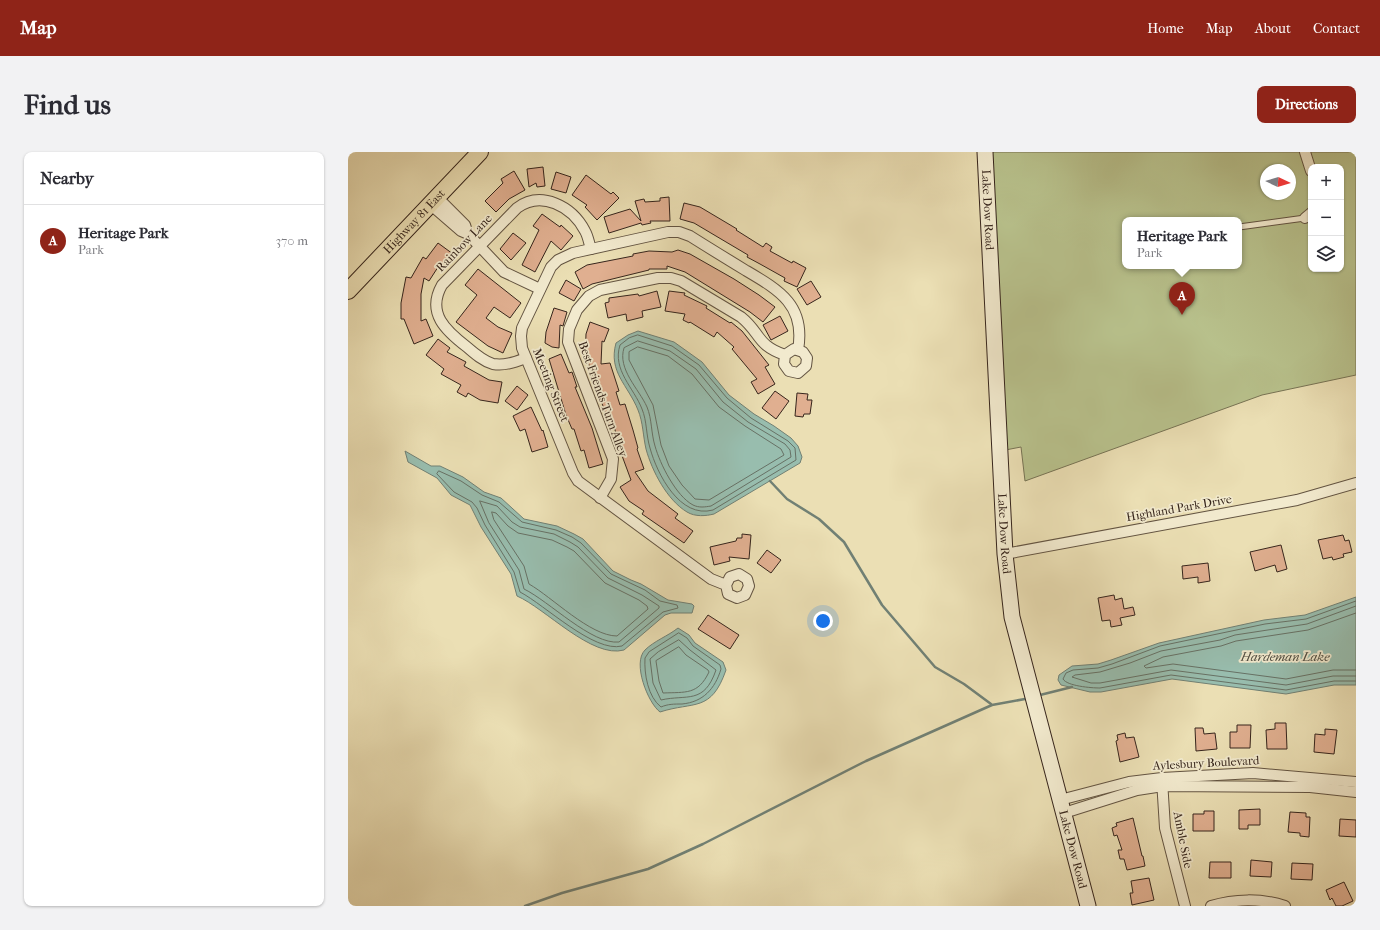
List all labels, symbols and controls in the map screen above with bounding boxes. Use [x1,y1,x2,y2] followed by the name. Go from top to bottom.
[20,17,56,39] text: Map
[1147,20,1184,37] text: Home
[1206,20,1233,37] text: Map
[1255,20,1291,37] text: About
[1313,20,1360,37] text: Contact
[1257,86,1356,123] button: Directions
[24,88,111,121] text: Find us
[1260,164,1296,200] north arrow
[1308,164,1344,272] map controls
[1308,164,1344,200] button: +
[40,168,94,188] text: Nearby
[979,169,997,251] street label: Lake Dow Road
[380,186,448,257] street label: Highway 81 East
[1308,200,1344,236] button: −
[433,211,495,275] street label: Rainbow Lane
[1122,217,1242,269] popup
[78,224,169,242] text: Heritage Park
[1137,227,1227,245] text: Heritage Park
[49,233,57,248] text: A
[276,233,308,248] text: 370 m
[1308,236,1344,272] button: layers
[78,242,104,257] text: Park
[1137,245,1163,260] text: Park
[1169,282,1195,315] pin: A
[576,339,631,459] street label: Best Friends Turn Alley
[530,346,572,425] street label: Meeting Street
[1125,492,1233,524] street label: Highland Park Drive
[995,493,1014,575] street label: Lake Dow Road
[813,611,833,631] your location
[1240,649,1330,664] water label: Hardeman Lake
[1151,753,1260,773] street label: Aylesbury Boulevard
[1056,808,1090,890] street label: Lake Dow Road
[1170,809,1195,870] street label: Amble Side

